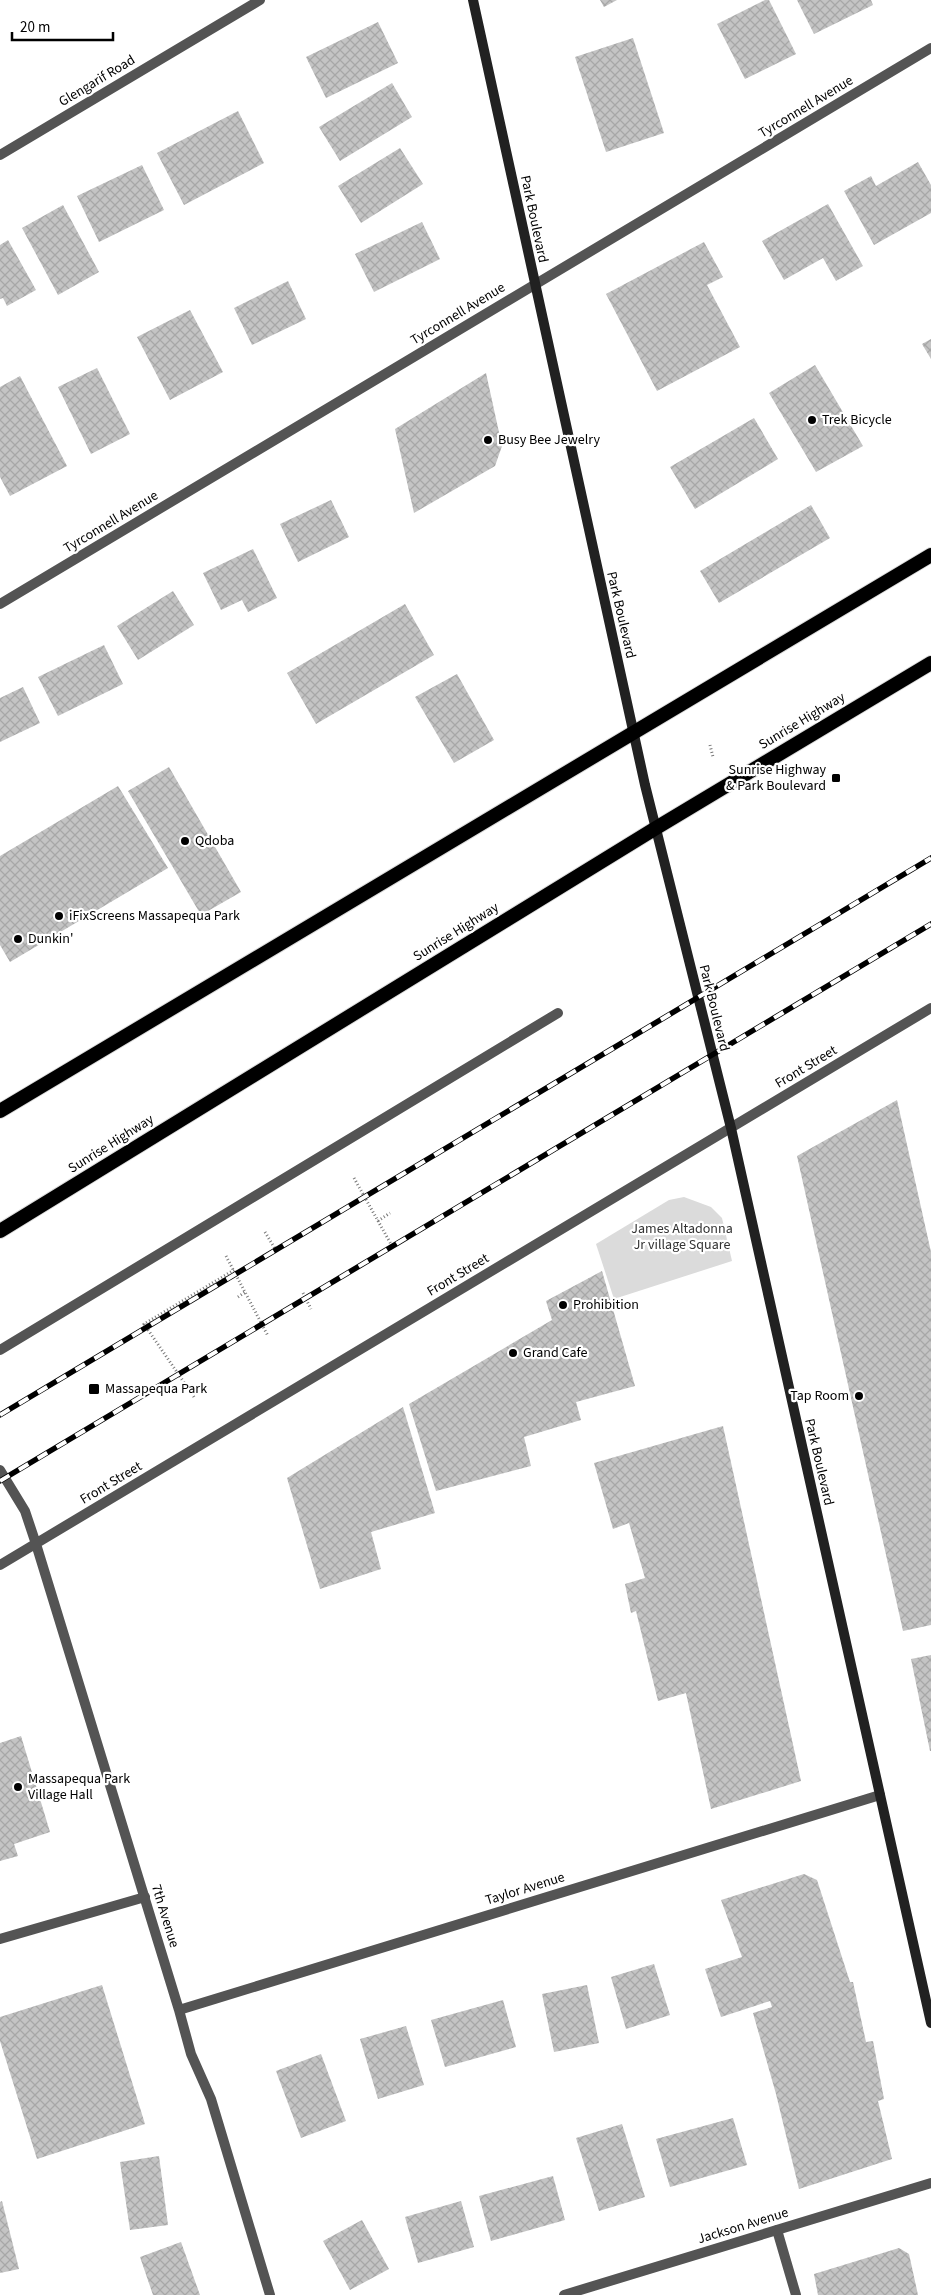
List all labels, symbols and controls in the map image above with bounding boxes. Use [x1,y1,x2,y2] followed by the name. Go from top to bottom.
[12,10,114,42] scale bar
[20,17,50,38] text: 20 m
[55,50,139,112] street label: Glengarif Road
[755,71,857,143] street label: Tyrconnell Avenue
[515,173,553,265] street label: Park Boulevard
[407,278,509,350] street label: Tyrconnell Avenue
[822,410,892,430] place label: Trek Bicycle
[806,414,818,426] marker: Trek Bicycle
[498,430,600,450] place label: Busy Bee Jewelry
[482,434,494,446] marker: Busy Bee Jewelry
[60,486,162,558] street label: Tyrconnell Avenue
[601,569,641,661] street label: Park Boulevard
[755,687,849,755] street label: Sunrise Highway
[726,760,826,796] place label: Sunrise Highway & Park Boulevard
[830,772,842,784] marker: Sunrise Highway & Park Boulevard
[195,831,234,851] place label: Qdoba
[179,835,191,847] marker: Qdoba
[409,897,503,966] street label: Sunrise Highway
[69,906,240,926] place label: iFixScreens Massapequa Park
[53,910,65,922] marker: iFixScreens Massapequa Park
[28,929,73,949] place label: Dunkin'
[12,933,24,945] marker: Dunkin'
[694,963,734,1053] street label: Park Boulevard
[771,1040,841,1093] street label: Front Street
[64,1109,158,1178] street label: Sunrise Highway
[631,1219,733,1255] park label: James Altadonna Jr village Square
[423,1248,493,1301] street label: Front Street
[573,1295,639,1315] place label: Prohibition
[557,1299,569,1311] marker: Prohibition
[523,1343,587,1363] place label: Grand Cafe
[507,1347,519,1359] marker: Grand Cafe
[105,1379,207,1399] place label: Massapequa Park
[87,1382,101,1396] marker: Massapequa Park
[790,1386,849,1406] place label: Tap Room
[853,1390,865,1402] marker: Tap Room
[799,1416,839,1508] street label: Park Boulevard
[76,1456,146,1509] street label: Front Street
[28,1769,130,1805] place label: Massapequa Park Village Hall
[12,1781,24,1793] marker: Massapequa Park Village Hall
[483,1867,567,1911] street label: Taylor Avenue
[146,1882,184,1950] street label: 7th Avenue
[695,2203,791,2249] street label: Jackson Avenue

